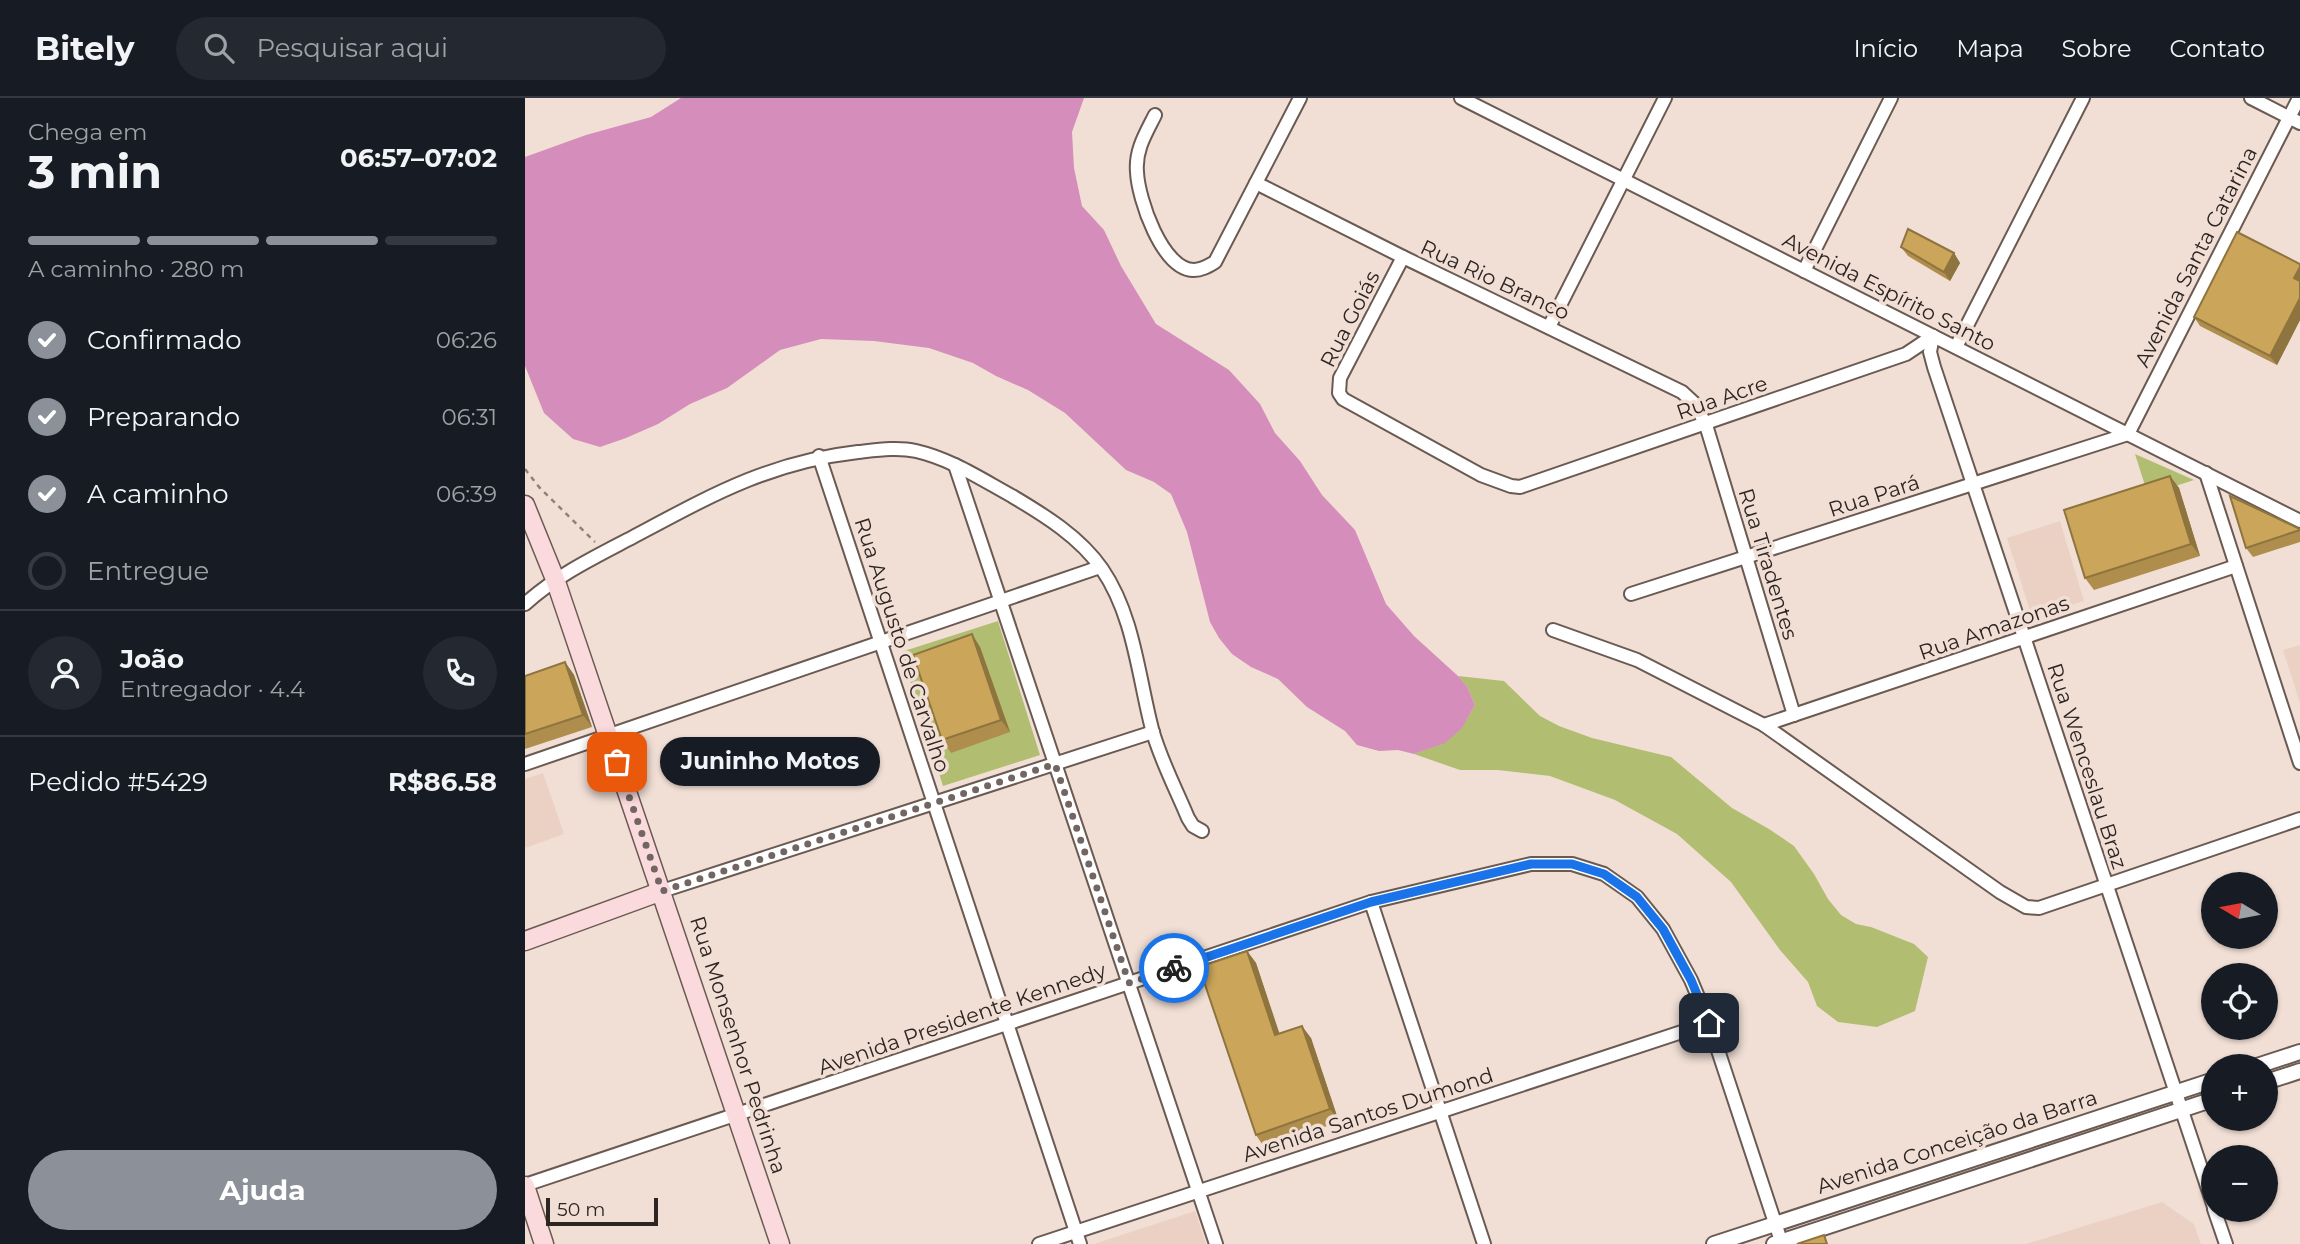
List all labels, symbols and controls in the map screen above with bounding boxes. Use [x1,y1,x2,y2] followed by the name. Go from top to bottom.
[176,17,666,80] search box
[35,28,134,68] text: Bitely
[200,29,238,67] icon: search
[256,32,448,64] text: Pesquisar aqui
[1853,34,1918,63] text: Início
[1956,34,2024,63] text: Mapa
[2062,34,2131,63] text: Sobre
[2169,34,2265,63] text: Contato
[28,118,147,146] text: Chega em
[340,142,497,174] text: 06:57–07:02
[2129,142,2262,371] street label: Avenida Santa Catarina
[28,143,162,200] text: 3 min
[1779,227,2000,356] street label: Avenida Espírito Santo
[1417,234,1574,325] street label: Rua Rio Branco
[28,255,244,283] text: A caminho · 280 m
[1315,266,1384,371] street label: Rua Goiás
[28,321,66,359] icon: check
[87,324,242,356] text: Confirmado
[436,326,497,354] text: 06:26
[1673,370,1771,425] street label: Rua Acre
[28,398,66,436] icon: check
[87,401,240,433] text: Preparando
[442,403,497,431] text: 06:31
[1825,469,1923,522] street label: Rua Pará
[28,475,66,513] icon: check
[87,478,228,510] text: A caminho
[436,480,497,508] text: 06:39
[1734,485,1803,643] street label: Rua Tiradentes
[849,514,956,775] street label: Rua Augusto de Carvalho
[87,555,209,587] text: Entregue
[1915,590,2072,665] street label: Rua Amazonas
[28,636,102,710] button: person
[423,636,497,710] button: phone
[120,643,184,675] text: João
[2042,660,2133,872] street label: Rua Wenceslau Braz
[120,675,305,703] text: Entregador · 4.4
[587,732,647,792] pin
[659,738,879,786] callout: Juninho Motos
[598,743,636,781] icon: bag
[681,747,859,775] text: Juninho Motos
[28,766,208,798] text: Pedido #5429
[388,766,497,798] text: R$86.58
[2201,872,2279,948] north arrow
[2201,872,2278,1222] map controls
[685,913,792,1177] street label: Rua Monsenhor Pedrinha
[1139,933,1209,1003] courier
[1155,949,1193,987] icon: bike
[815,957,1110,1080] street label: Avenida Presidente Kennedy
[2201,963,2278,1040] button: locate
[1679,993,1739,1053] pin
[1690,1004,1728,1042] icon: home
[2201,1054,2278,1131] button: +
[1239,1062,1496,1167] street label: Avenida Santos Dumond
[1813,1084,2100,1199] street label: Avenida Conceição da Barra
[2201,1145,2278,1222] button: −
[28,1150,497,1230] button: Ajuda
[546,1195,658,1227] scale bar
[557,1198,605,1221] text: 50 m

